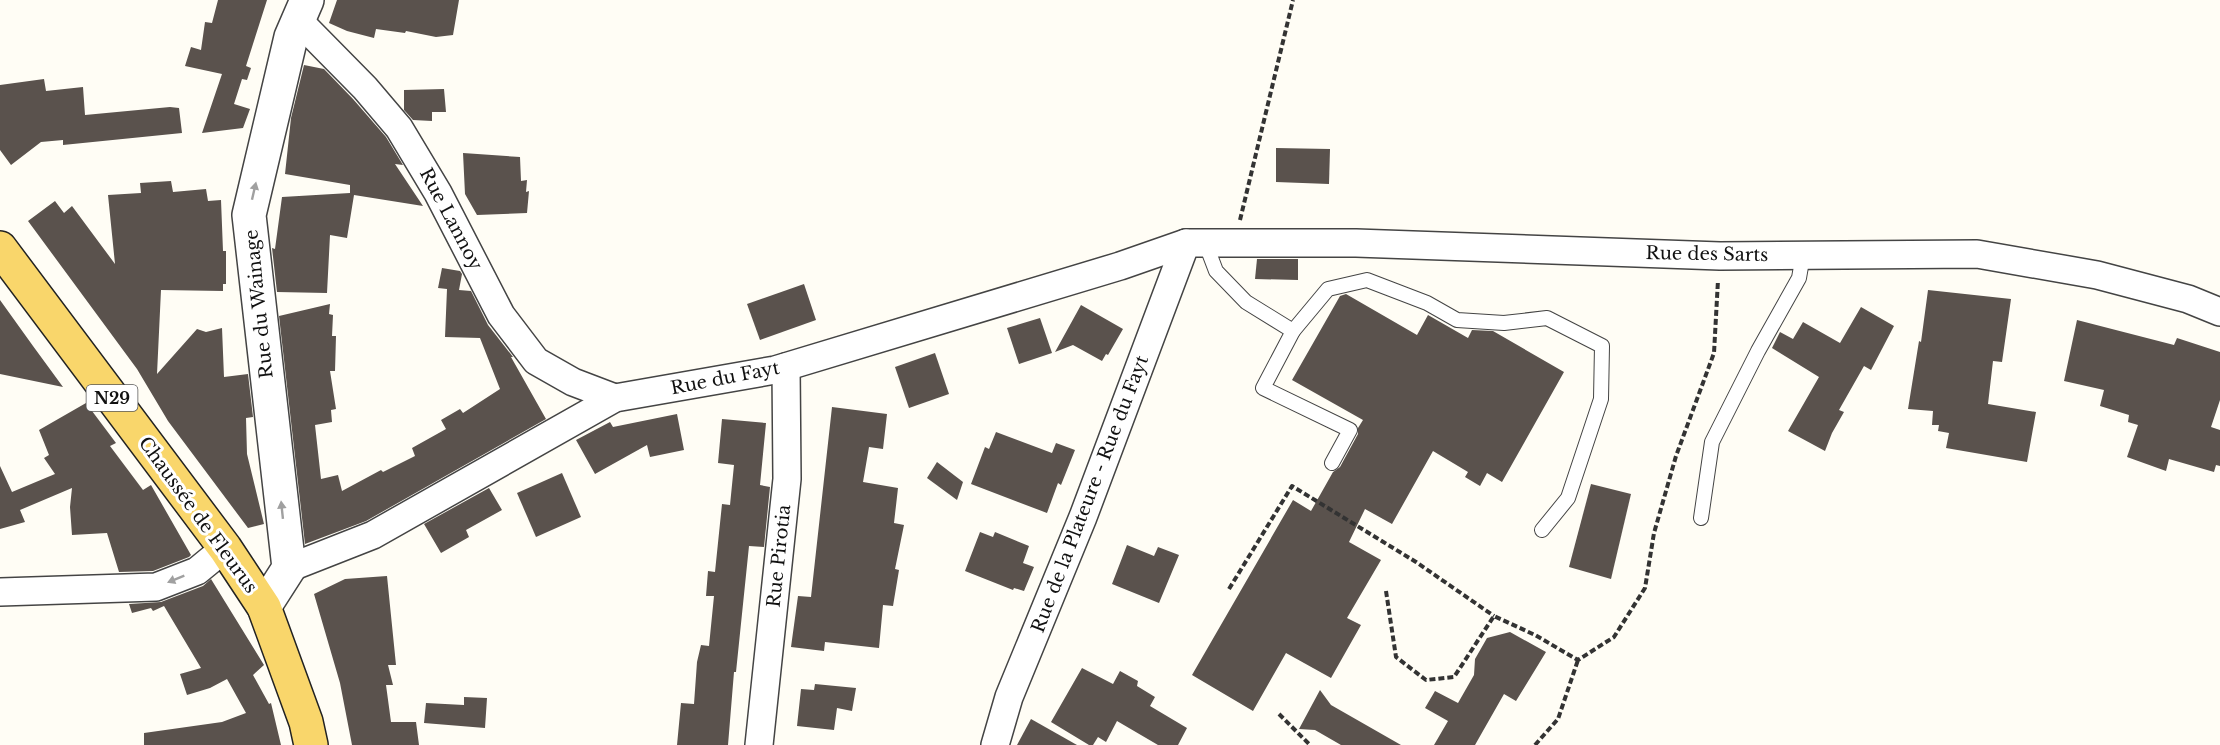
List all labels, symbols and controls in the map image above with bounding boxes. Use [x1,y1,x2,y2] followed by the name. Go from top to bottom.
[415,164,487,274] street label: Rue Lannoy
[250,182,260,201] one-way arrow
[240,229,278,379] street label: Rue du Wainage
[1645,242,1769,266] street label: Rue des Sarts
[1027,352,1153,636] street label: Rue de la Plateure - Rue du Fayt
[669,357,781,399] street label: Rue du Fayt
[86,385,138,411] road number: N29
[134,433,262,597] street label: Chaussée de Fleurus
[277,500,287,519] one-way arrow
[763,503,795,609] street label: Rue Pirotia
[167,575,185,584] one-way arrow

